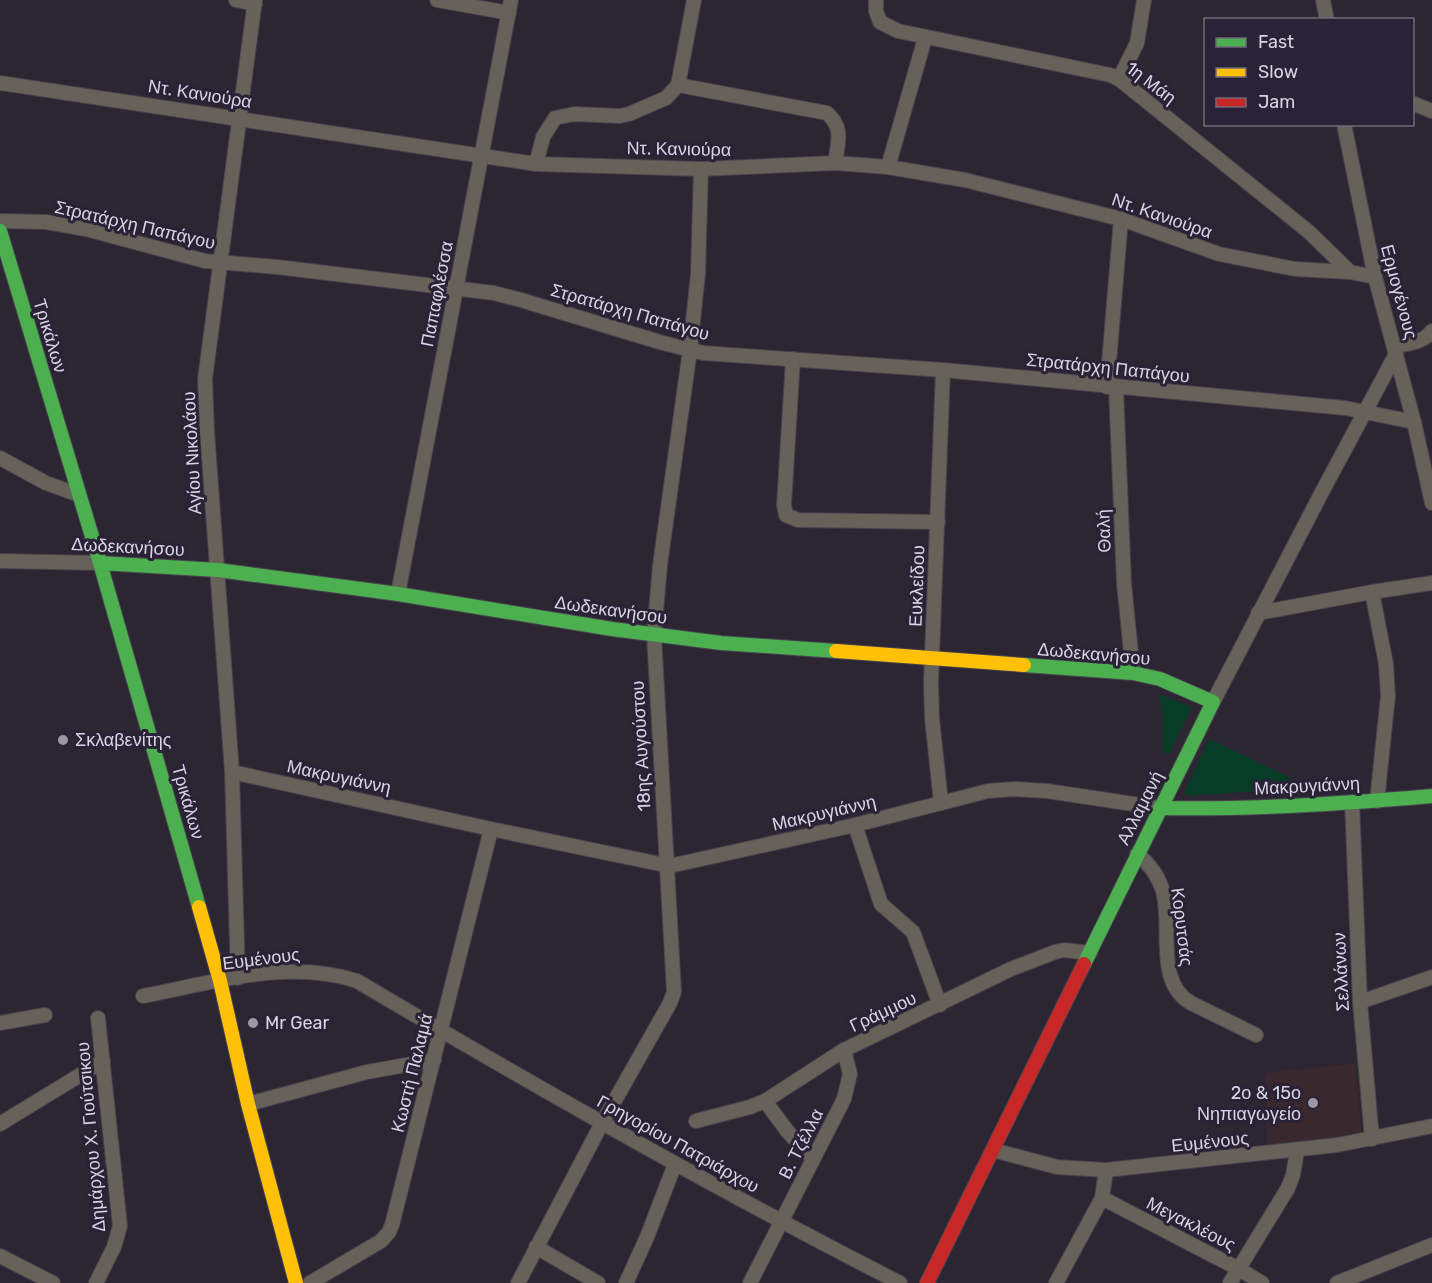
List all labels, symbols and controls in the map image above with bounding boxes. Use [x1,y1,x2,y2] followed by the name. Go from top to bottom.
[1204,18,1414,126] legend
[1258,31,1294,53] text: Fast
[1121,57,1181,109] street label: 1η Μάη
[1258,61,1298,83] text: Slow
[147,75,253,113] street label: Ντ. Κανιούρα
[1258,91,1295,113] text: Jam
[626,137,732,161] street label: Ντ. Κανιούρα
[1109,189,1215,243] street label: Ντ. Κανιούρα
[53,196,217,254] street label: Στρατάρχη Παπάγου
[416,239,458,349] street label: Παπαφλέσσα
[1376,242,1422,342] street label: Ερμογένους
[548,279,712,345] street label: Στρατάρχη Παπάγου
[28,296,72,376] street label: Τρικάλων
[1025,348,1191,388] street label: Στρατάρχη Παπάγου
[178,391,206,515] street label: Αγίου Νικολάου
[1092,509,1116,553] street label: Θαλή
[71,533,185,561] street label: Δωδεκανήσου
[905,545,929,627] street label: Ευκλείδου
[553,591,669,629] street label: Δωδεκανήσου
[1037,638,1151,670] street label: Δωδεκανήσου
[627,680,655,812] street label: 18ης Αυγούστου
[75,729,172,751] place label: Σκλαβενίτης
[56,733,70,747] marker: Σκλαβενίτης
[285,755,393,799] street label: Μακρυγιάννη
[167,762,209,842] street label: Τρικάλων
[1112,767,1168,849] street label: Αλλαμανή
[1254,772,1360,800] street label: Μακρυγιάννη
[770,790,878,836] street label: Μακρυγιάννη
[1166,886,1198,968] street label: Κορυτσάς
[1328,932,1354,1012] street label: Σελλάνων
[221,943,301,975] street label: Ευμένους
[846,987,920,1037] street label: Γράμμου
[387,1011,437,1135] street label: Κωστή Παλαμά
[265,1012,329,1034] place label: Mr Gear
[246,1016,260,1030] marker: Mr Gear
[72,1041,110,1233] street label: Δημάρχου Χ. Γιούτσικου
[1197,1082,1301,1125] place label: 2ο & 15ο Νηπιαγωγείο
[593,1090,763,1198] street label: Γρηγορίου Πατριάρχου
[1306,1096,1320,1110] marker: 2ο & 15ο Νηπιαγωγείο
[774,1105,828,1183] street label: Β. Τζέλλα
[1170,1127,1250,1157] street label: Ευμένους
[1143,1192,1239,1256] street label: Μεγακλέους

